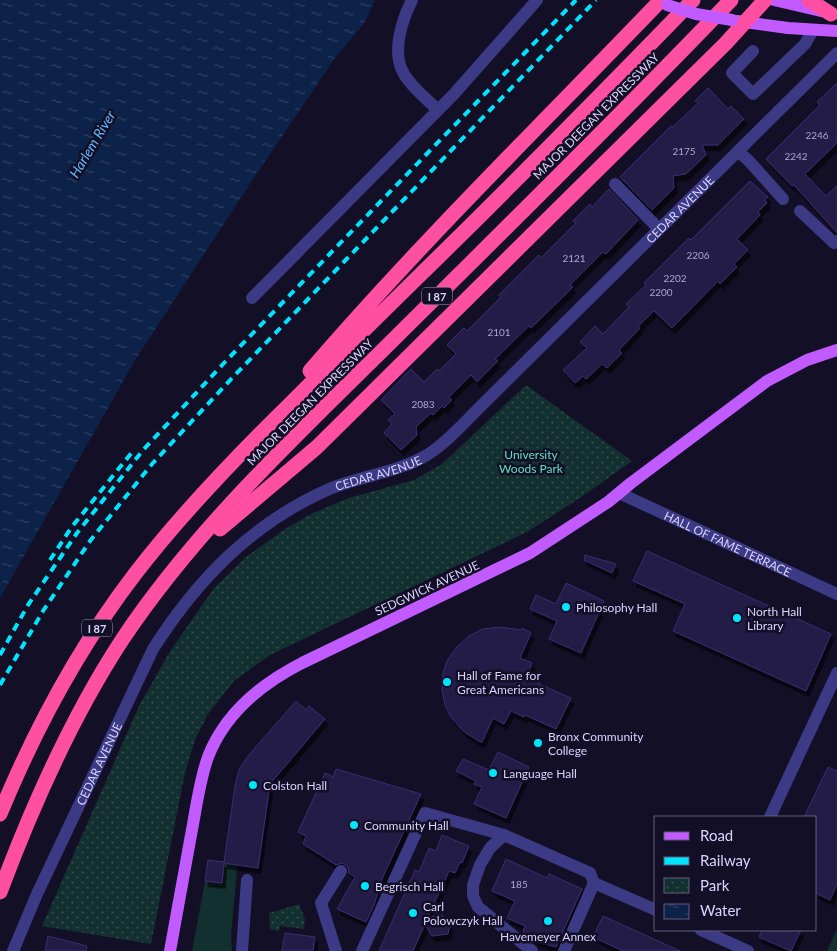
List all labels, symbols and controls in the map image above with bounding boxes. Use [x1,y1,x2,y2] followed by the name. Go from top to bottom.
[530,49,663,182] street label: MAJOR DEEGAN EXPRESSWAY
[65,107,119,181] water label: Harlem River
[805,129,829,141] house number: 2246
[672,145,696,157] house number: 2175
[784,150,808,162] house number: 2242
[642,172,717,246] street label: CEDAR AVENUE
[686,249,710,261] house number: 2206
[562,252,586,264] house number: 2121
[663,272,687,284] house number: 2202
[649,286,673,298] house number: 2200
[422,288,452,304] road number: I 87
[487,326,511,338] house number: 2101
[244,335,377,468] street label: MAJOR DEEGAN EXPRESSWAY
[411,398,435,410] house number: 2083
[499,447,564,476] park label: University Woods Park
[333,452,424,494] street label: CEDAR AVENUE
[662,508,794,579] street label: HALL OF FAME TERRACE
[373,557,482,619] street label: SEDGWICK AVENUE
[576,600,657,615] place label: Philosophy Hall
[560,601,572,613] marker: Philosophy Hall
[747,604,802,633] place label: North Hall Library
[731,612,743,624] marker: North Hall Library
[82,620,112,636] road number: I 87
[457,668,544,697] place label: Hall of Fame for Great Americans
[441,676,453,688] marker: Hall of Fame for Great Americans
[73,720,125,807] street label: CEDAR AVENUE
[548,729,644,758] place label: Bronx Community College
[532,737,544,749] marker: Bronx Community College
[503,766,577,781] place label: Language Hall
[487,767,499,779] marker: Language Hall
[263,778,327,793] place label: Colston Hall
[247,779,259,791] marker: Colston Hall
[654,816,817,931] legend
[364,818,449,833] place label: Community Hall
[348,819,360,831] marker: Community Hall
[700,826,733,844] text: Road
[700,851,751,869] text: Railway
[700,876,730,894] text: Park
[510,878,528,890] house number: 185
[375,879,444,894] place label: Begrisch Hall
[359,880,371,892] marker: Begrisch Hall
[423,899,503,928] place label: Carl Polowczyk Hall
[700,901,741,919] text: Water
[407,907,419,919] marker: Carl Polowczyk Hall
[542,915,554,927] marker: Havemeyer Annex
[500,929,596,944] place label: Havemeyer Annex

